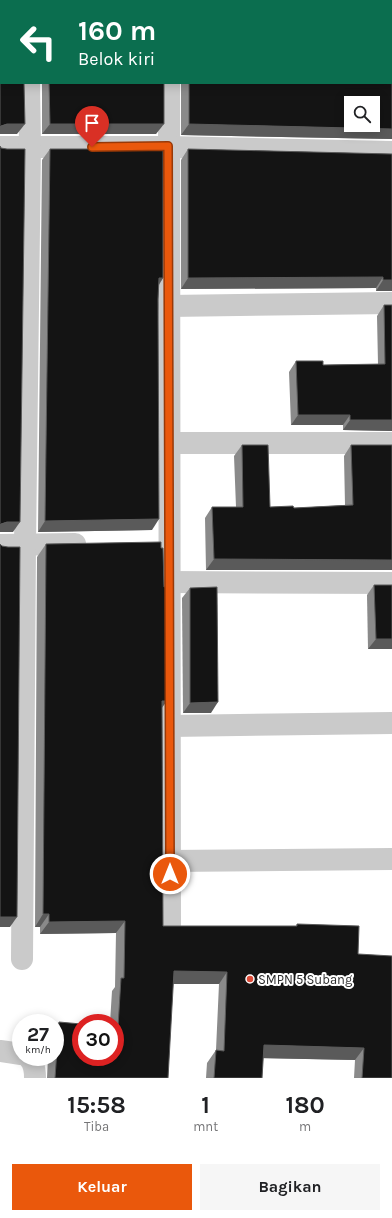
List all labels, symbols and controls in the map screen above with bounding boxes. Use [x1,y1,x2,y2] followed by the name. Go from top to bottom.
[78,14,156,47] text: 160 m
[12,16,64,68] icon: left
[78,48,155,70] text: Belok kiri
[344,96,380,132] map controls
[344,96,380,132] button: search
[75,106,109,147] pin
[81,112,103,134] icon: arrive
[149,853,191,895] position arrow
[258,972,353,987] place label: SMPN 5 Subang
[245,974,255,984] marker: SMPN 5 Subang
[72,1014,124,1066] speed limit sign: 30
[27,1023,49,1046] text: 27
[25,1044,51,1056] text: km/h
[67,1091,126,1119] text: 15:58
[201,1091,210,1119] text: 1
[285,1091,325,1119] text: 180
[84,1119,109,1134] text: Tiba
[193,1119,218,1134] text: mnt
[299,1119,311,1134] text: m
[12,1164,192,1210] button: Keluar
[200,1164,380,1210] button: Bagikan

